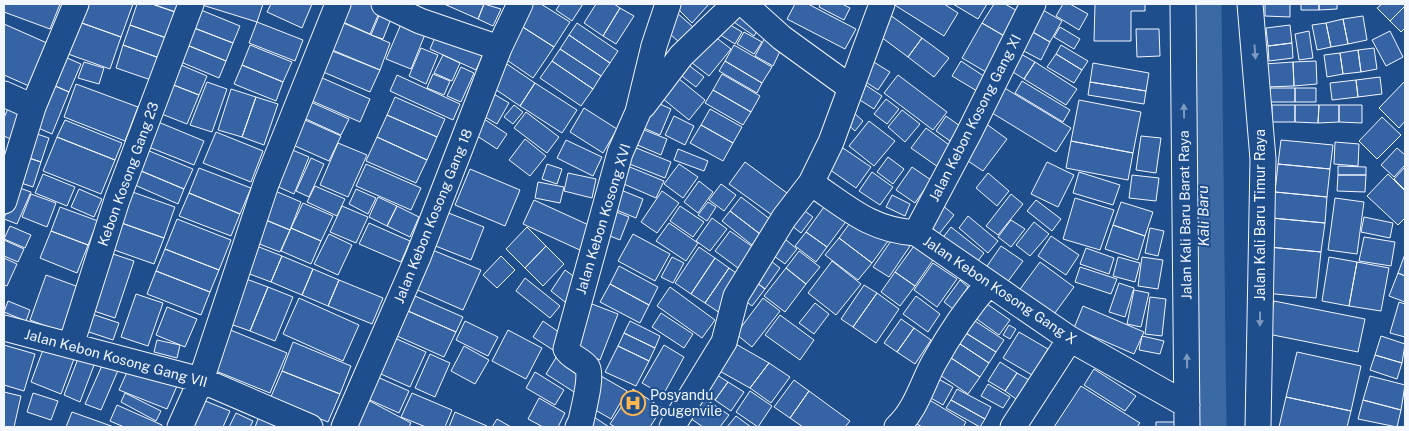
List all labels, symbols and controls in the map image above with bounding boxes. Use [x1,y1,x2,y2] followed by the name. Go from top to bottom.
[926,32,1024,204] street label: Jalan Kebon Kosong Gang XI
[1252,44,1260,60] one-way arrow
[94,99,162,248] street label: Kebon Kosong Gang 23
[1180,103,1188,119] one-way arrow
[391,126,475,306] street label: Jalan Kebon Kosong Gang 18
[1252,129,1268,301] street label: Jalan Kali Baru Timur Raya
[1176,130,1194,300] street label: Jalan Kali Baru Barat Raya
[572,142,634,296] street label: Jalan Kebon Kosong XVI
[1194,185,1212,247] water label: Kali Baru
[920,233,1080,348] street label: Jalan Kebon Kosong Gang X
[1256,312,1264,328] one-way arrow
[23,326,209,390] street label: Jalan Kebon Kosong Gang VII
[1183,353,1191,369] one-way arrow
[650,387,722,419] place label: Posyandu Bougenvile
[620,390,646,416] hospital icon: Posyandu Bougenvile

